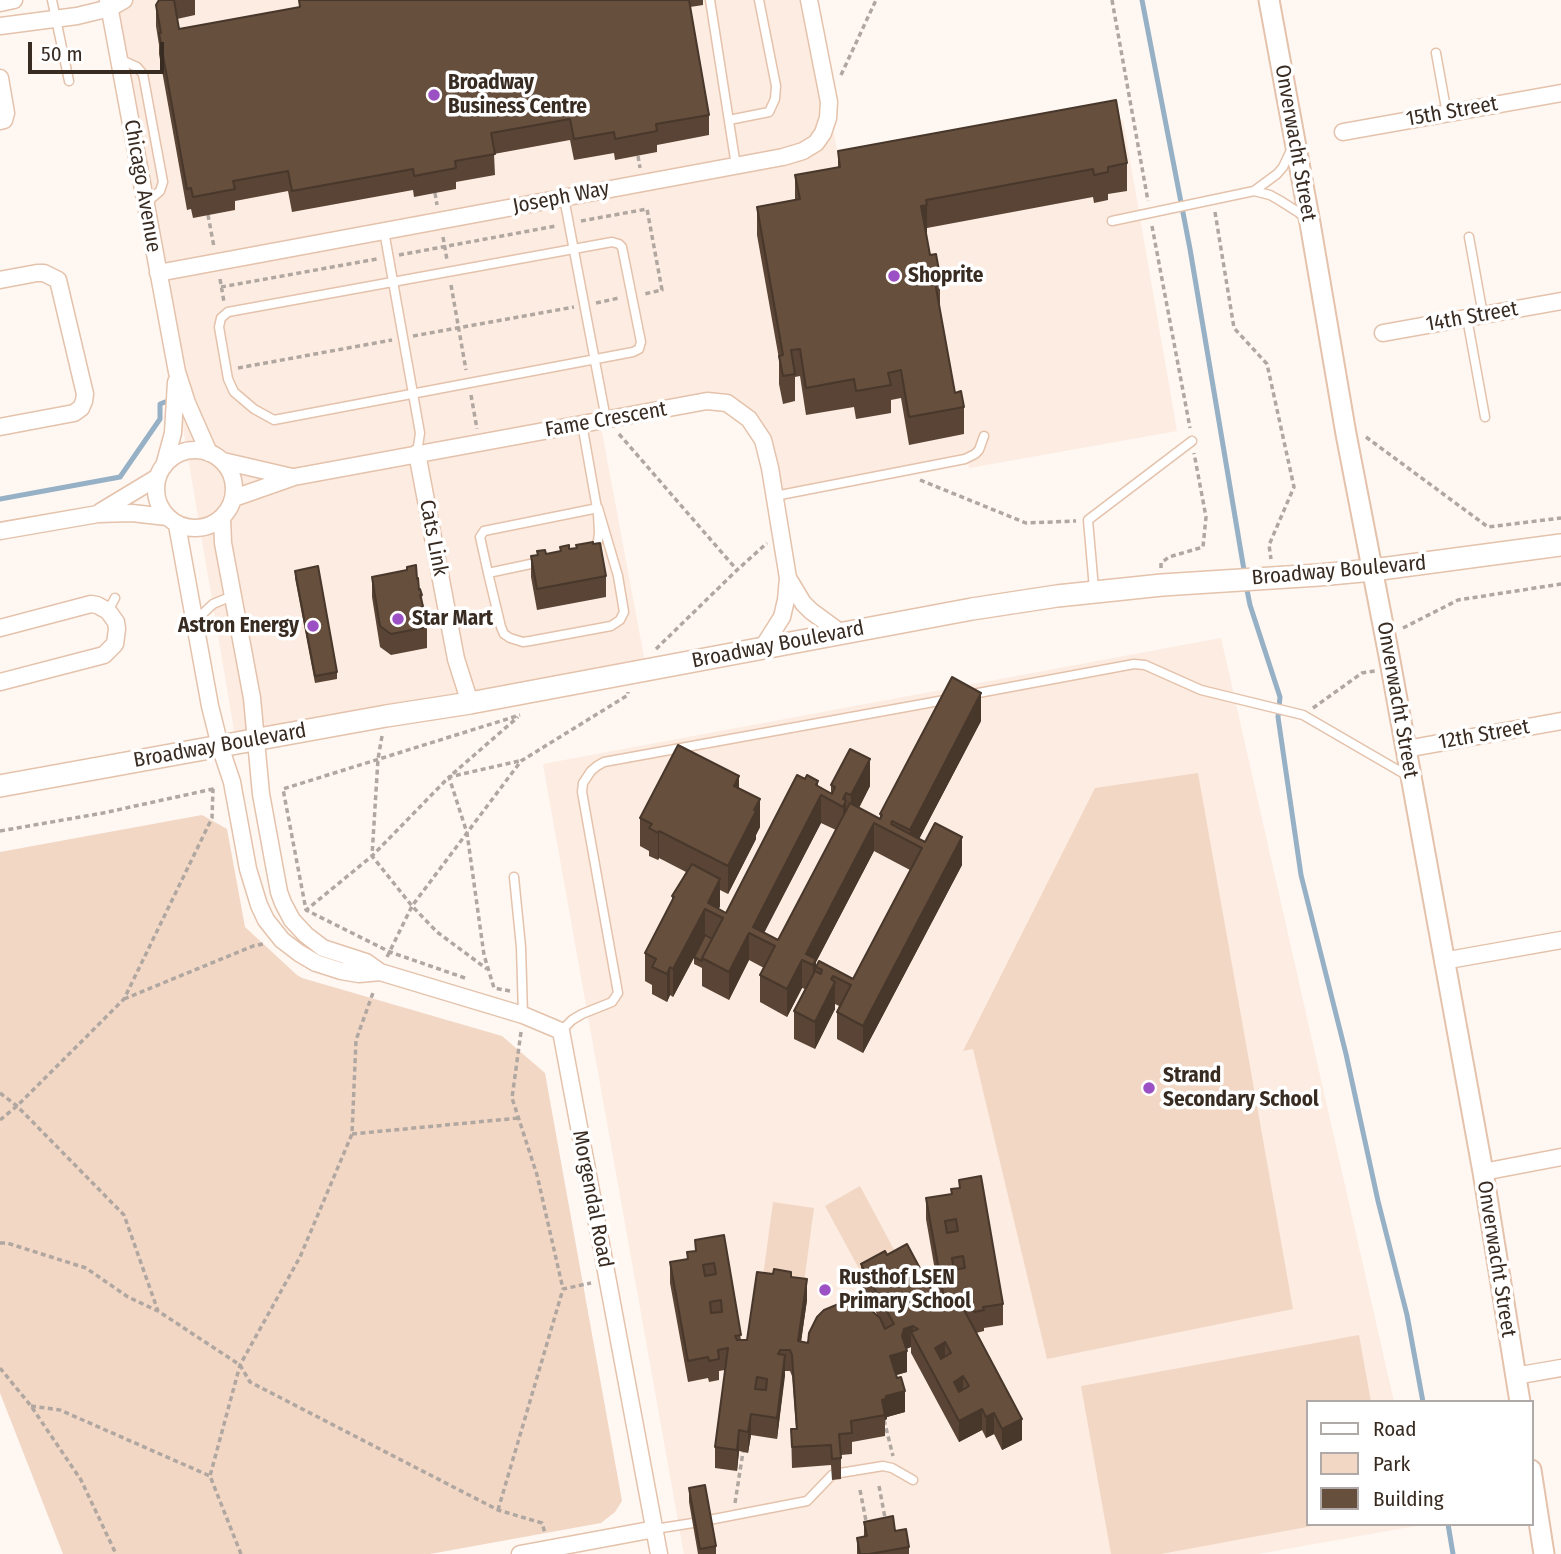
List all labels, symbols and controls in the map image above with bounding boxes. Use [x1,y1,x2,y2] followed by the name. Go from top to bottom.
[32,28,168,72] scale bar
[41,41,83,67] text: 50 m
[1269,63,1321,223] street label: Onverwacht Street
[448,70,587,120] place label: Broadway Business Centre
[426,87,442,103] marker: Broadway Business Centre
[1404,92,1500,132] street label: 15th Street
[118,118,166,254] street label: Chicago Avenue
[511,176,611,220] street label: Joseph Way
[908,263,983,289] place label: Shoprite
[886,268,902,284] marker: Shoprite
[1424,297,1520,337] street label: 14th Street
[543,397,669,443] street label: Fame Crescent
[413,498,453,578] street label: Cats Link
[1251,551,1427,591] street label: Broadway Boulevard
[412,606,493,632] place label: Star Mart
[390,611,406,627] marker: Star Mart
[178,613,299,639] place label: Astron Energy
[690,616,866,674] street label: Broadway Boulevard
[305,618,321,634] marker: Astron Energy
[1371,620,1423,780] street label: Onverwacht Street
[1437,715,1531,755] street label: 12th Street
[132,718,308,774] street label: Broadway Boulevard
[1163,1063,1319,1113] place label: Strand Secondary School
[1141,1080,1157,1096] marker: Strand Secondary School
[566,1128,618,1270] street label: Morgendal Road
[1471,1179,1521,1339] street label: Onverwacht Street
[839,1265,971,1315] place label: Rusthof LSEN Primary School
[817,1282,833,1298] marker: Rusthof LSEN Primary School
[1306,1400,1533,1526] legend
[1373,1416,1417,1442] text: Road
[1373,1451,1410,1477] text: Park
[1373,1486,1444,1512] text: Building

